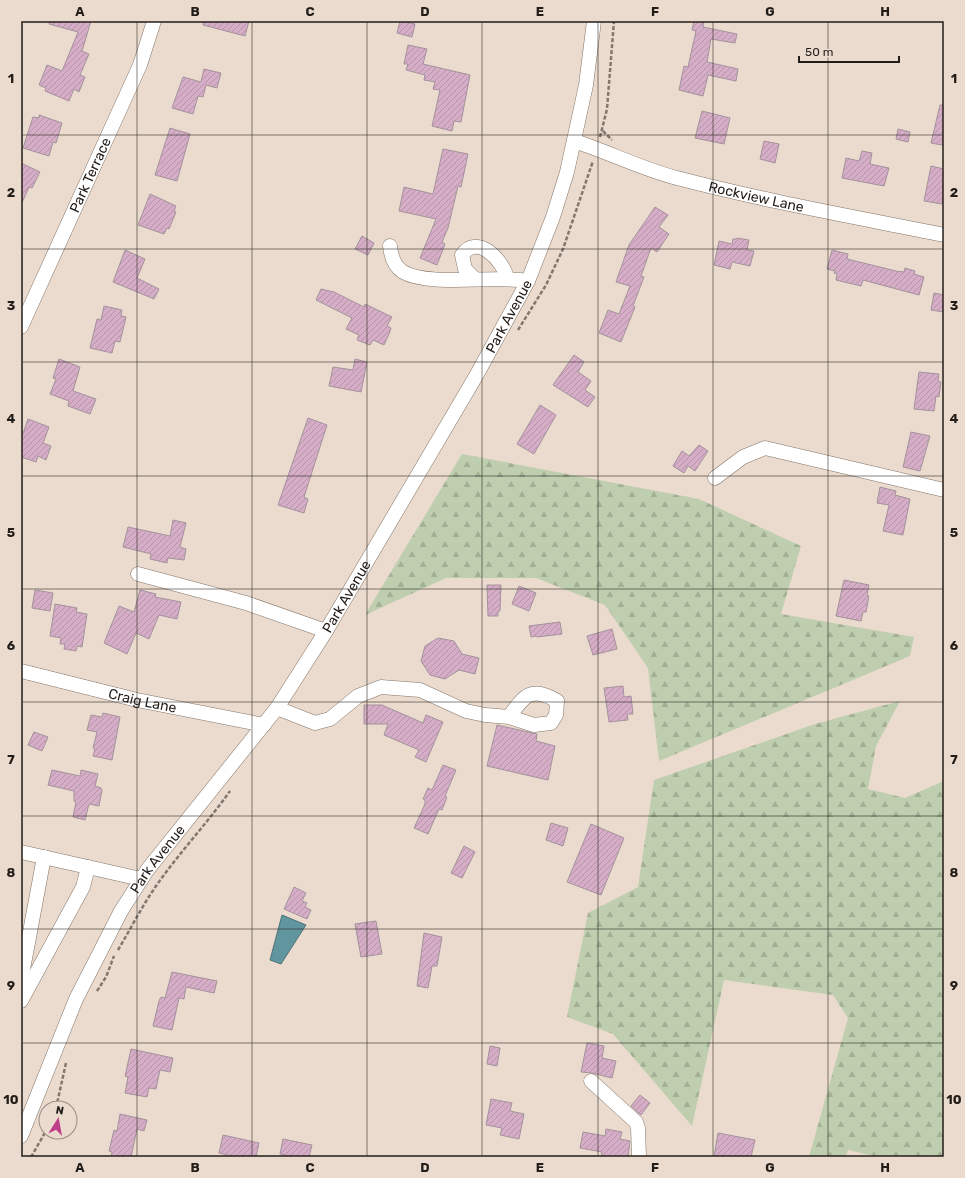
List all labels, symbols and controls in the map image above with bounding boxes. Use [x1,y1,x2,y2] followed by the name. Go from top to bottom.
[75,4,85,19] text: A
[190,4,200,19] text: B
[305,4,315,19] text: C
[420,4,430,19] text: D
[536,4,544,19] text: E
[651,4,659,19] text: F
[765,4,775,19] text: G
[880,4,890,19] text: H
[799,38,899,64] scale bar
[805,45,833,59] text: 50 m
[8,71,14,86] text: 1
[951,71,957,86] text: 1
[66,135,115,215] street label: Park Terrace
[707,178,806,216] street label: Rockview Lane
[7,185,15,200] text: 2
[950,185,958,200] text: 2
[482,277,536,356] street label: Park Avenue
[7,298,16,313] text: 3
[950,298,959,313] text: 3
[7,411,16,426] text: 4
[950,411,959,426] text: 4
[7,525,15,540] text: 5
[950,525,958,540] text: 5
[319,557,375,636] street label: Park Avenue
[7,638,16,653] text: 6
[950,638,959,653] text: 6
[106,685,178,717] street label: Craig Lane
[7,752,15,767] text: 7
[950,752,958,767] text: 7
[127,822,189,897] street label: Park Avenue
[7,865,16,880] text: 8
[950,865,959,880] text: 8
[7,978,15,993] text: 9
[950,978,958,993] text: 9
[3,1092,19,1107] text: 10
[946,1092,962,1107] text: 10
[38,1100,78,1140] north arrow
[55,1104,65,1118] text: N
[75,1160,85,1175] text: A
[190,1160,200,1175] text: B
[305,1160,315,1175] text: C
[420,1160,430,1175] text: D
[536,1160,544,1175] text: E
[651,1160,659,1175] text: F
[765,1160,775,1175] text: G
[880,1160,890,1175] text: H

